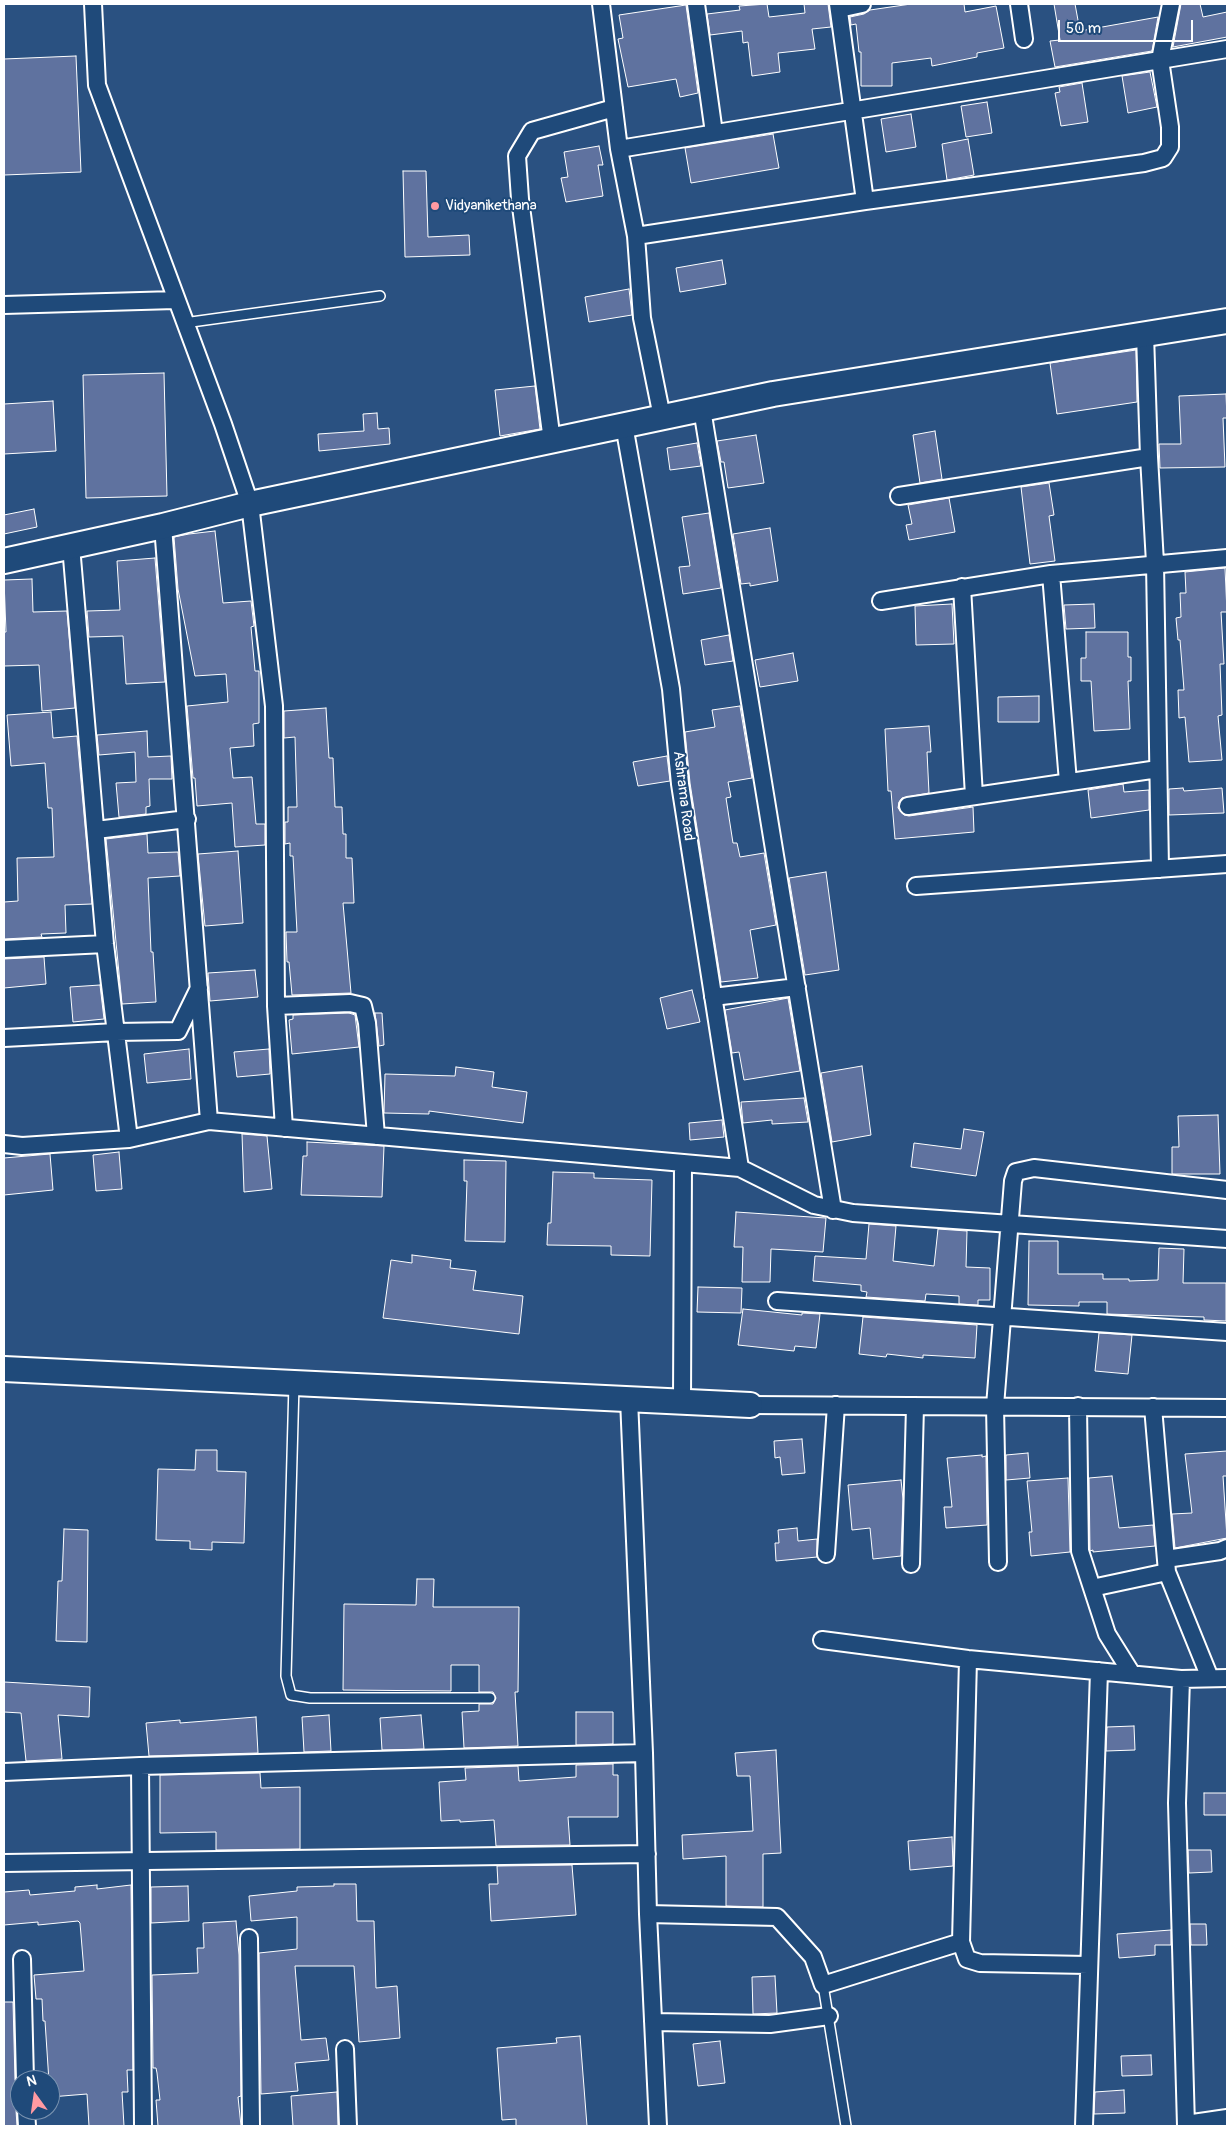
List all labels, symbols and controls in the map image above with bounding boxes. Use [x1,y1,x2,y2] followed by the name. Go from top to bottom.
[1061,10,1196,42] scale bar
[1066,19,1101,38] text: 50 m
[445,197,537,215] place label: Vidyanikethana
[429,200,441,212] marker: Vidyanikethana
[669,750,697,842] street label: Ashrama Road
[10,2070,60,2120] north arrow
[25,2072,38,2090] text: N

